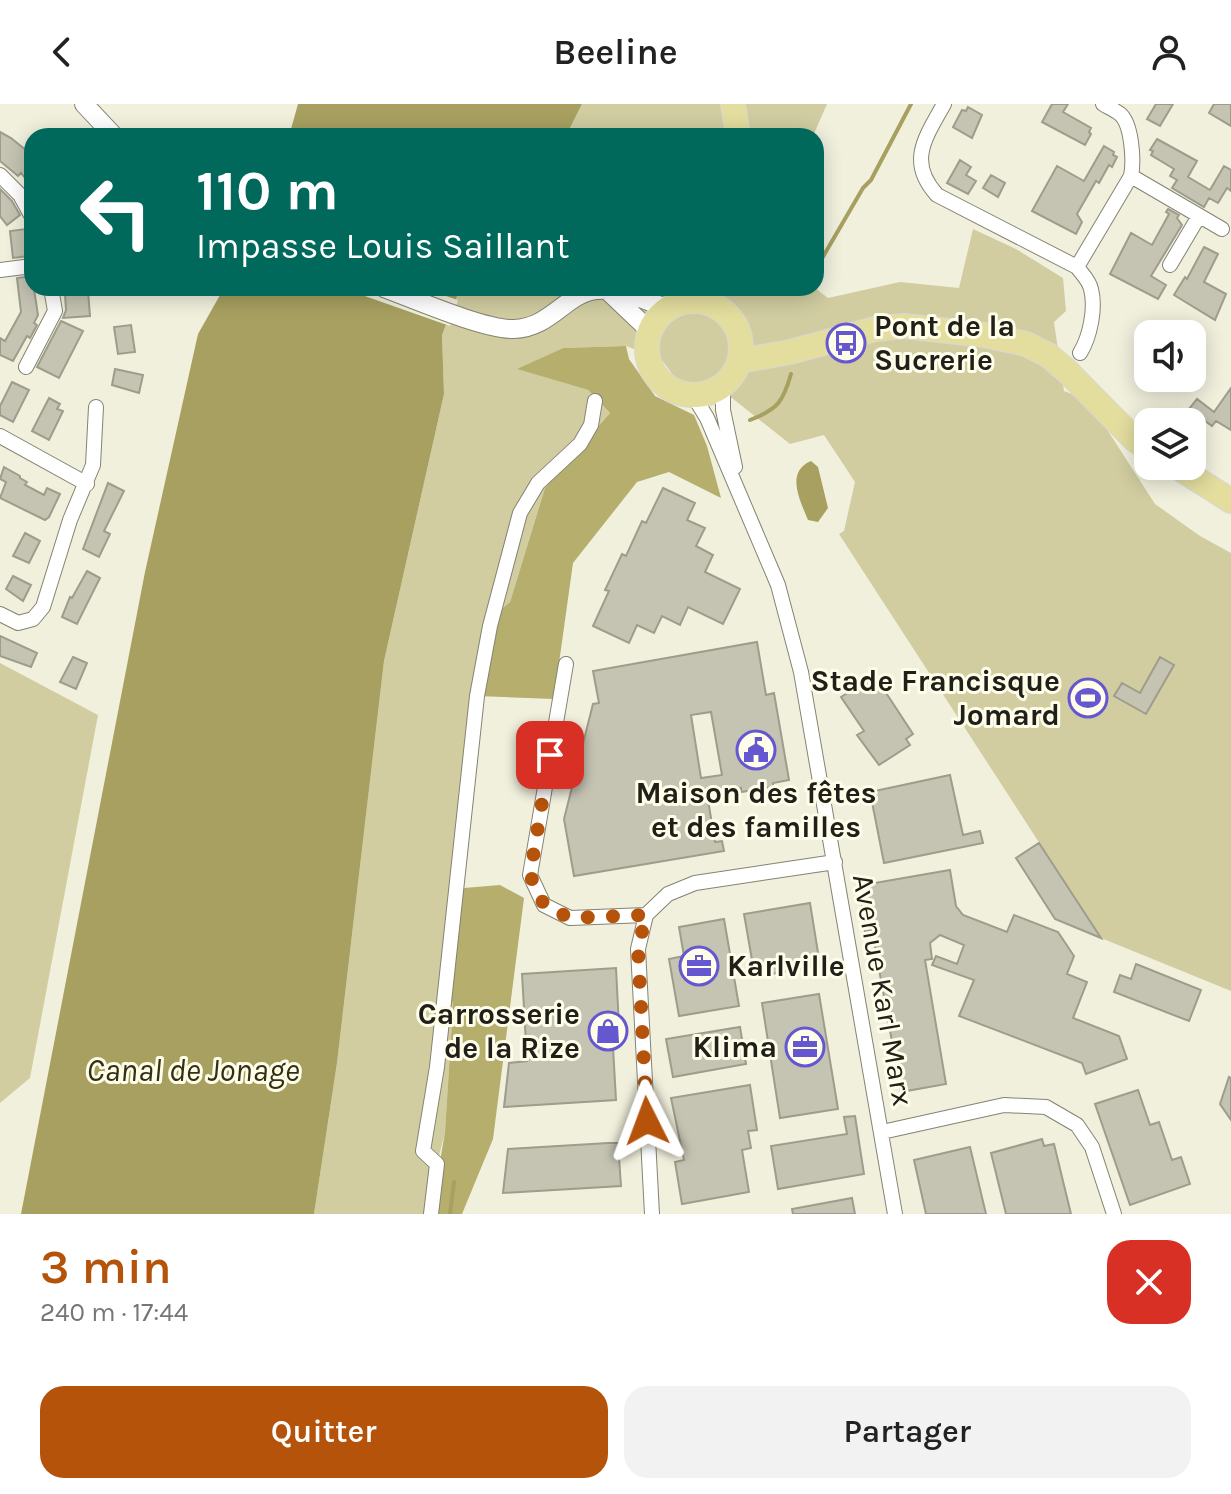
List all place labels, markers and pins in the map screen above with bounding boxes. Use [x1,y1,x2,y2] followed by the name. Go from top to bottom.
[874,308,1015,378] place label: Pont de la Sucrerie
[825,322,867,364] bus stop icon: Pont de la Sucrerie
[811,663,1060,733] place label: Stade Francisque Jomard
[1067,677,1109,719] sports icon: Stade Francisque Jomard
[516,721,584,789] pin
[735,729,777,771] public building icon: Maison des fêtes et des familles
[636,775,876,845] place label: Maison des fêtes et des familles
[678,945,720,987] office icon: Karlville
[727,948,845,984] place label: Karlville
[418,996,580,1066] place label: Carrosserie de la Rize
[587,1010,629,1052] shop icon: Carrosserie de la Rize
[784,1026,826,1068] office icon: Klima
[692,1029,777,1065] place label: Klima

